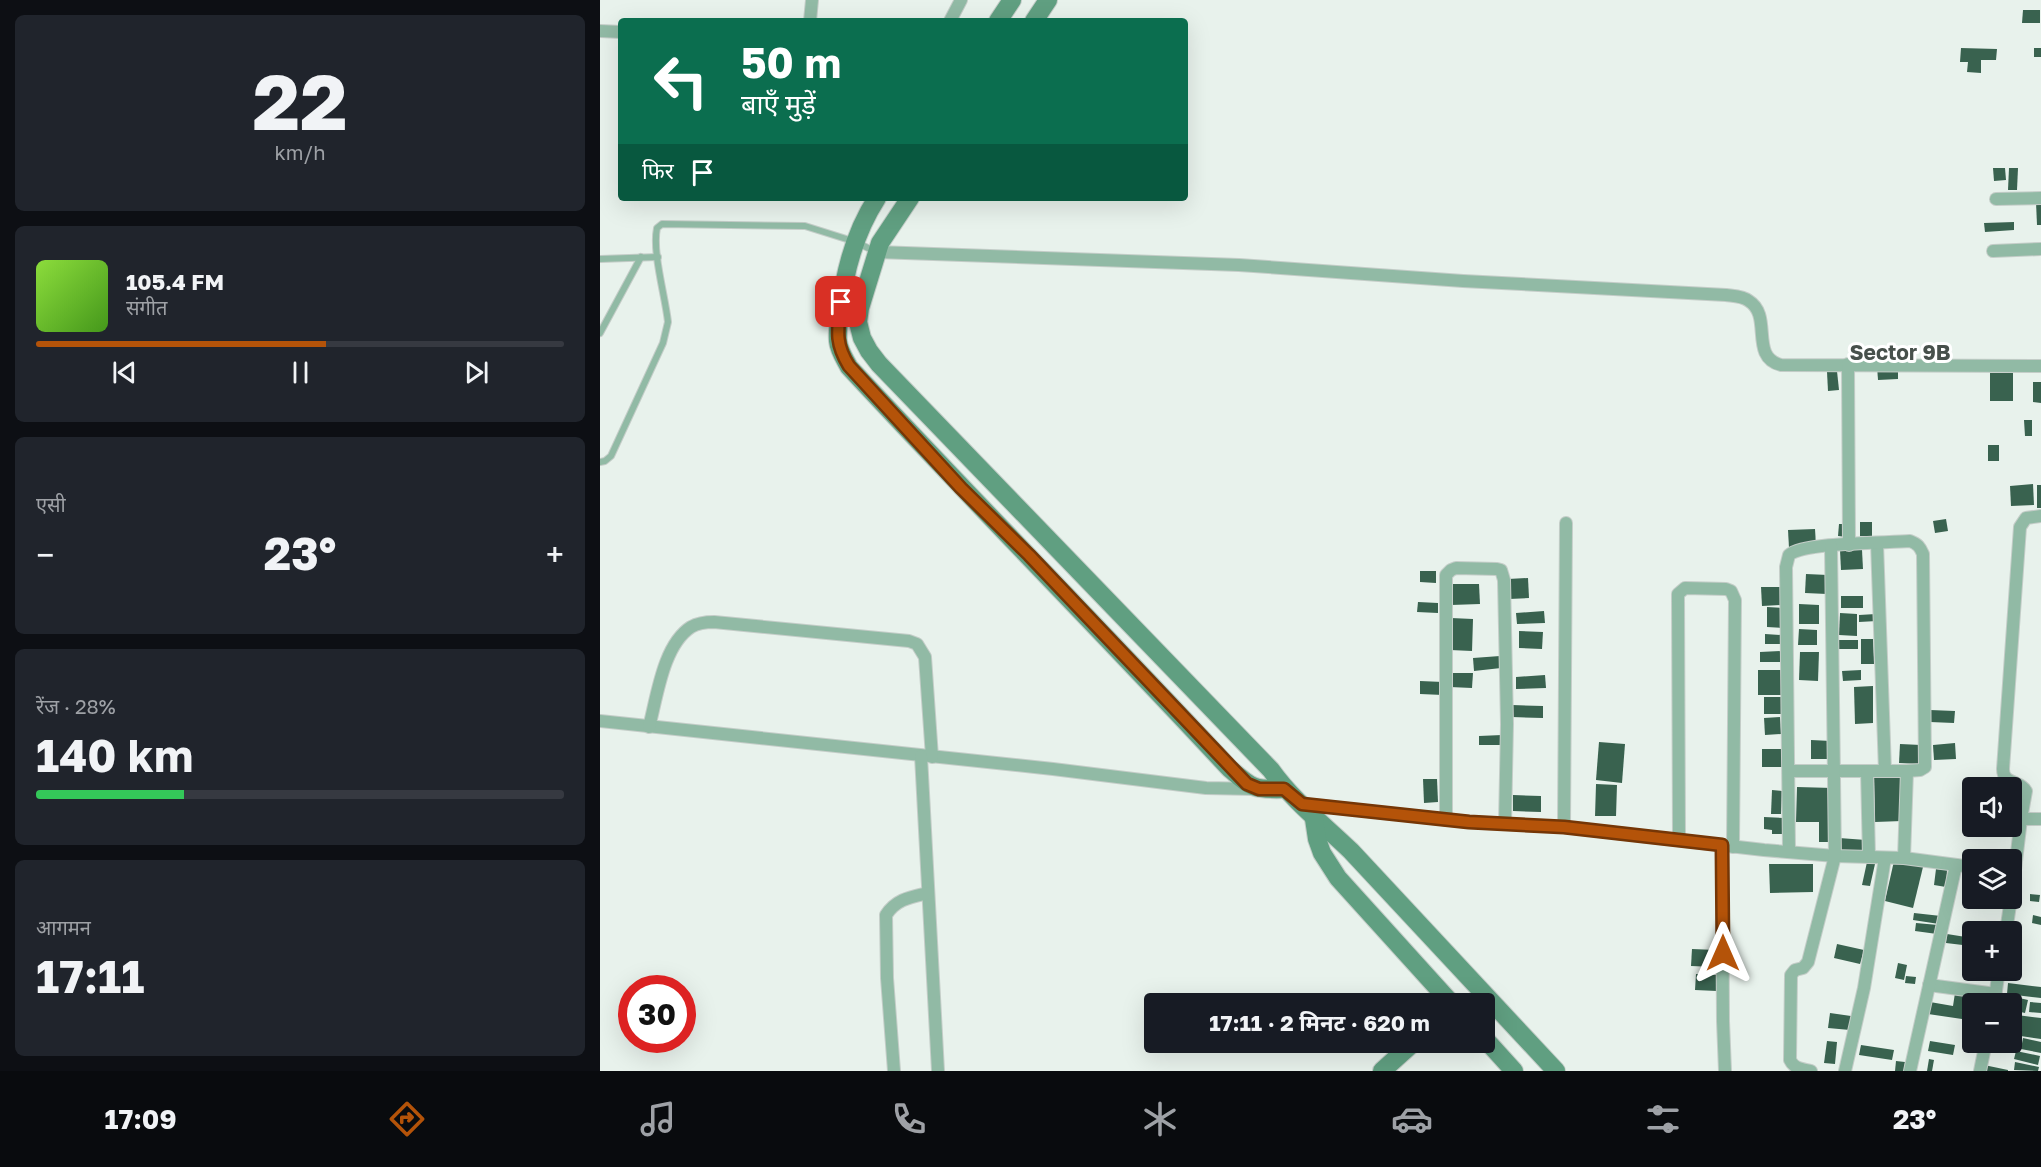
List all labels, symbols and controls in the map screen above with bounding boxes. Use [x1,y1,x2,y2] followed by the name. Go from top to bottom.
[741,37,841,87] text: 50 m
[642,42,720,120] icon: left
[252,54,348,147] text: 22
[741,88,816,120] text: बाएँ मुड़ें
[275,140,325,164] text: km/h
[686,156,719,189] icon: arrive
[642,157,674,184] text: फिर
[126,268,224,295] text: 105.4 FM
[815,276,866,327] pin
[824,285,857,318] icon: arrive
[126,295,167,319] text: संगीत
[1849,339,1951,365] district label: Sector 9B
[108,356,141,389] icon: previous
[284,356,317,389] icon: pause
[460,356,493,389] icon: next
[36,492,66,516] text: एसी
[264,526,336,580] text: 23°
[36,535,54,574] text: −
[546,535,564,574] text: +
[36,694,116,718] text: रेंज · 28%
[36,728,193,782] text: 140 km
[1962,777,2022,1053] map controls
[1962,777,2022,837] button: sound
[1962,849,2022,909] button: layers
[36,915,91,939] text: आगमन
[1691,921,1755,985] position arrow
[1962,921,2022,981] button: +
[36,949,144,1003] text: 17:11
[618,975,696,1053] speed limit sign: 30
[1962,993,2022,1053] button: −
[1209,1009,1430,1036] text: 17:11 · 2 मिनट · 620 m
[386,1098,428,1140] icon: directions
[637,1098,679,1140] icon: music
[888,1098,930,1140] icon: phone
[1139,1098,1181,1140] icon: climate
[1391,1098,1433,1140] icon: car
[1642,1098,1684,1140] icon: filters
[105,1103,177,1135] text: 17:09
[1893,1103,1936,1135] text: 23°

